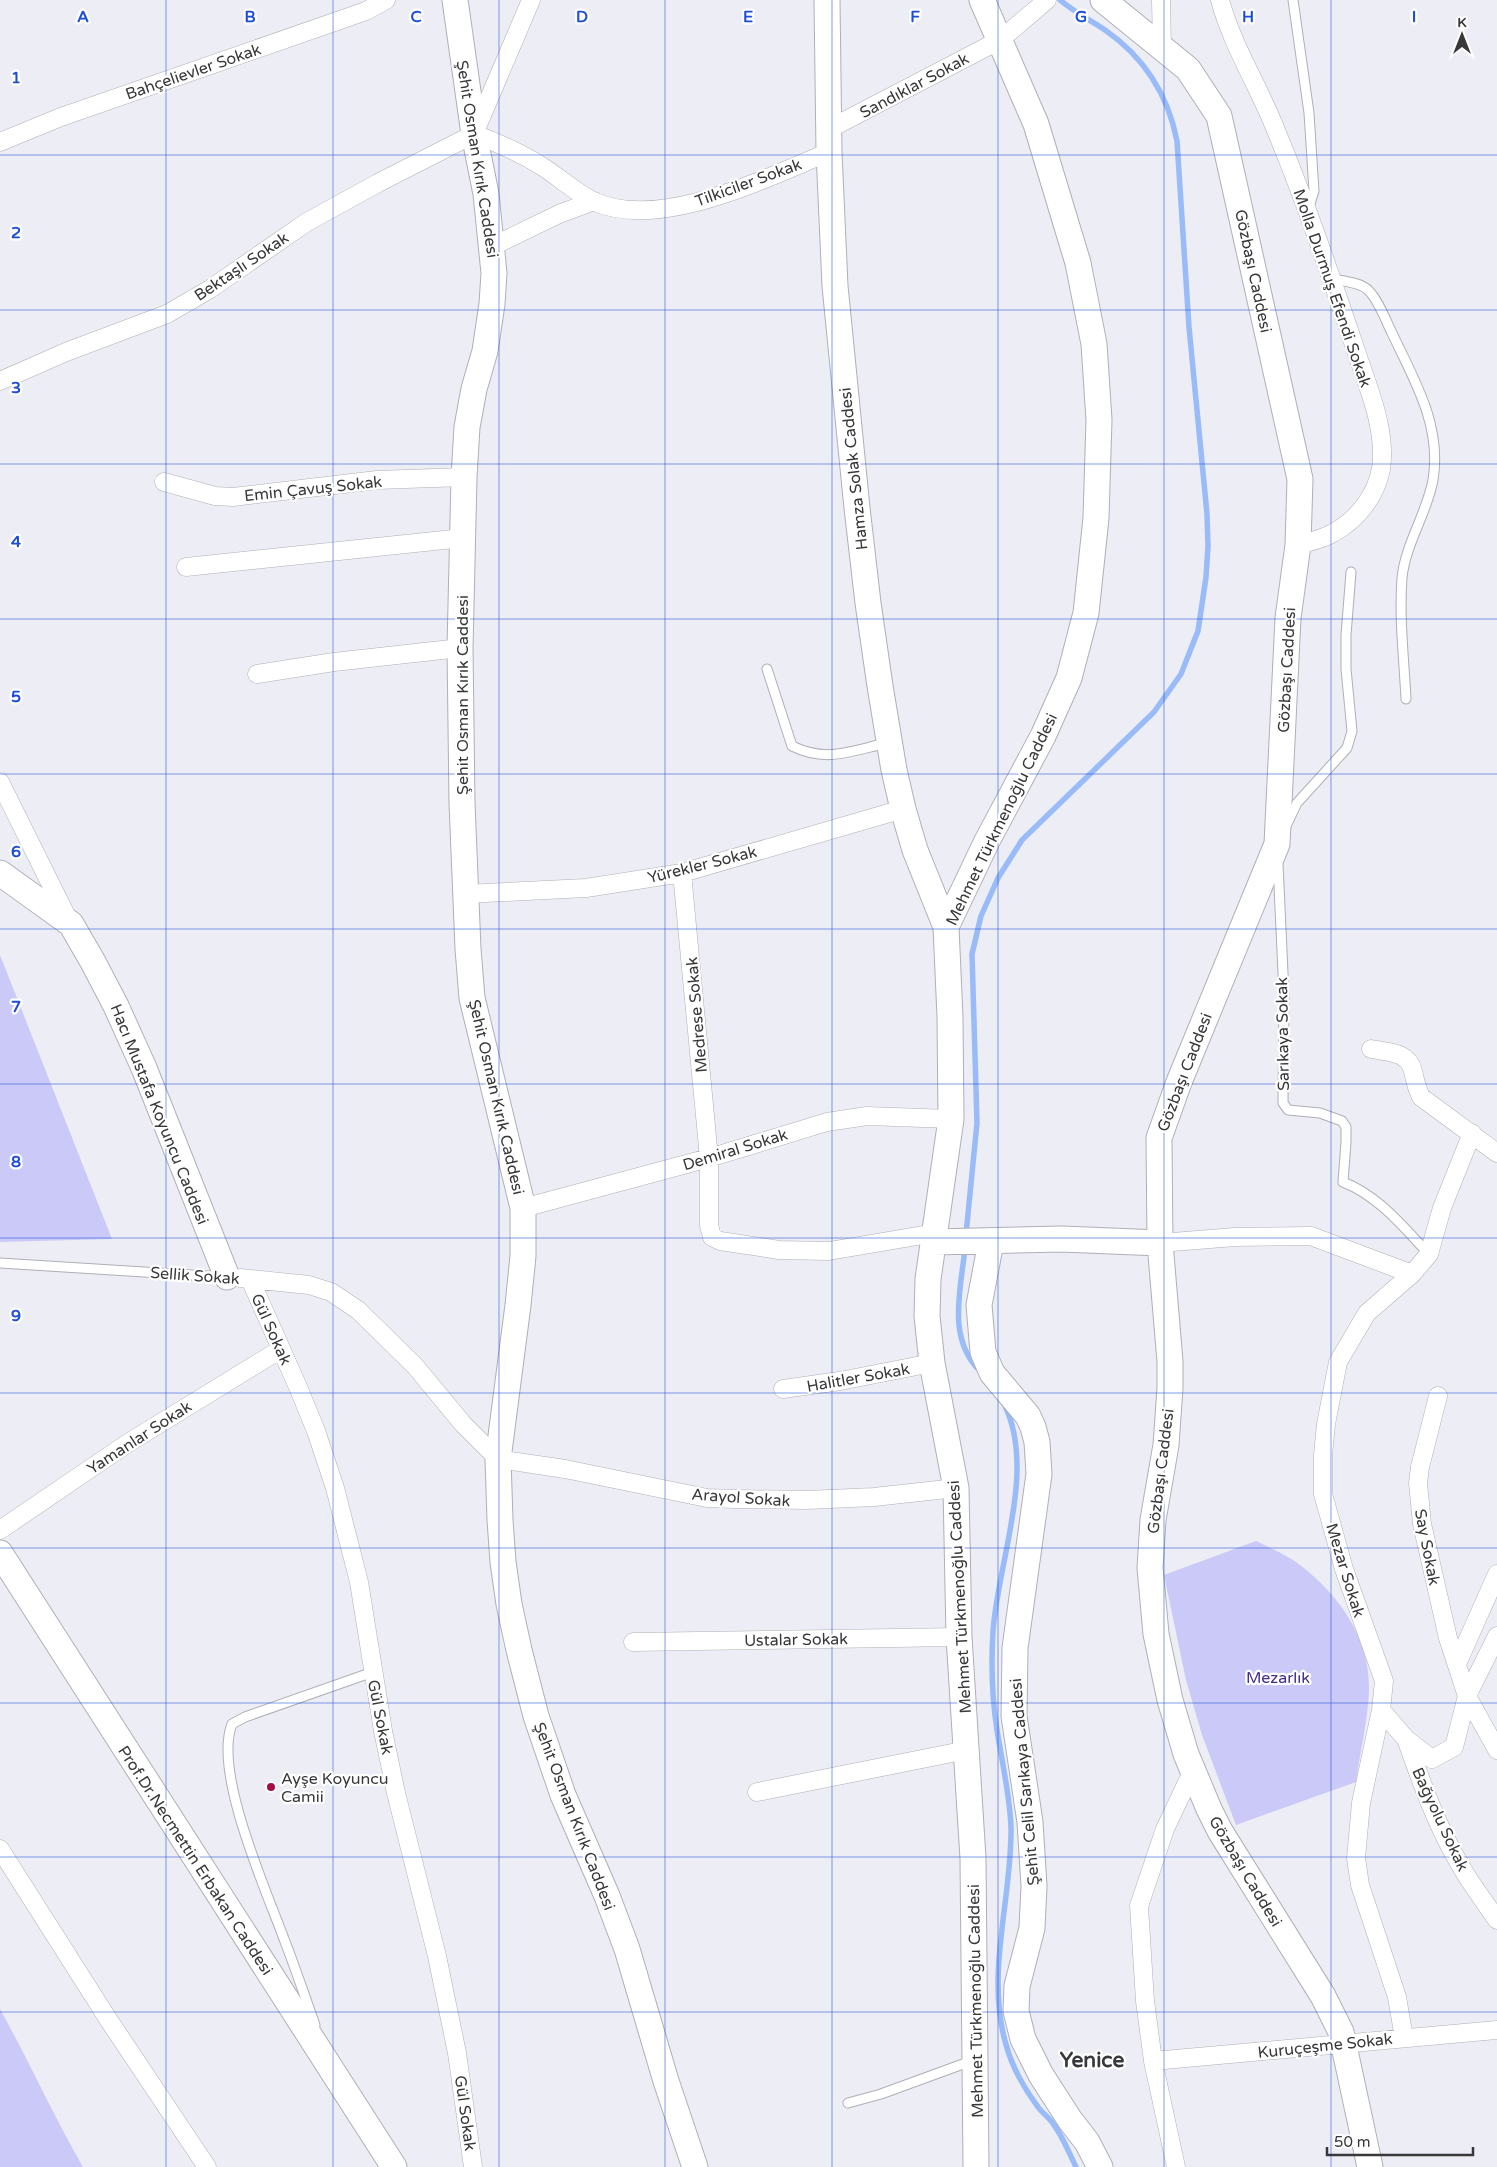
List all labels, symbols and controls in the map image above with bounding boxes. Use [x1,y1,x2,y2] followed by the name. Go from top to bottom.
[77,7,89,27] text: A
[244,7,256,27] text: B
[410,7,422,27] text: C
[576,7,588,27] text: D
[743,7,753,27] text: E
[910,7,920,27] text: F
[1075,7,1087,27] text: G
[1242,7,1254,27] text: H
[1412,7,1416,27] text: I
[1437,10,1487,60] north arrow
[1457,14,1467,31] text: K
[123,39,264,105] street label: Bahçelievler Sokak
[857,49,973,123] street label: Sandıklar Sokak
[452,59,503,259] street label: Şehit Osman Kırık Caddesi
[11,68,21,88] text: 1
[692,154,805,211] street label: Tilkiciler Sokak
[1289,186,1376,390] street label: Molla Durmuş Efendi Sokak
[1230,208,1276,335] street label: Gözbaşı Caddesi
[11,223,21,243] text: 2
[191,228,293,306] street label: Bektaşlı Sokak
[11,378,21,398] text: 3
[836,387,872,551] street label: Hamza Solak Caddesi
[243,472,383,506] street label: Emin Çavuş Sokak
[11,532,21,552] text: 4
[453,595,473,795] street label: Şehit Osman Kırık Caddesi
[1274,607,1300,733] street label: Gözbaşı Caddesi
[11,687,21,707] text: 5
[942,710,1062,929] street label: Mehmet Türkmenoğlu Caddesi
[11,842,21,862] text: 6
[646,842,759,888] street label: Yürekler Sokak
[682,956,712,1074] street label: Medrese Sokak
[1272,977,1294,1091] street label: Sarıkaya Sokak
[11,997,21,1017] text: 7
[464,998,528,1197] street label: Şehit Osman Kırık Caddesi
[106,1001,213,1228] street label: Hacı Mustafa Koyuncu Caddesi
[1153,1010,1217,1135] street label: Gözbaşı Caddesi
[680,1124,790,1175] street label: Demiral Sokak
[11,1152,21,1172] text: 8
[150,1263,241,1289] street label: Sellik Sokak
[247,1291,296,1368] street label: Gül Sokak
[11,1306,21,1326] text: 9
[805,1359,912,1397] street label: Halitler Sokak
[84,1396,196,1479] street label: Yamanlar Sokak
[1143,1407,1179,1535] street label: Gözbaşı Caddesi
[944,1480,976,1714] street label: Mehmet Türkmenoğlu Caddesi
[691,1485,791,1511] street label: Arayol Sokak
[1410,1507,1444,1587] street label: Say Sokak
[1321,1521,1369,1620] street label: Mezar Sokak
[744,1629,848,1651] street label: Ustalar Sokak
[1246,1668,1310,1688] park label: Mezarlık
[1006,1677,1044,1886] street label: Şehit Celil Sarıkaya Caddesi
[363,1678,397,1757] street label: Gül Sokak
[529,1720,619,1913] street label: Şehit Osman Kırık Caddesi
[113,1742,277,1979] street label: Prof.Dr.Necmettin Erbakan Caddesi
[1407,1764,1473,1875] street label: Bağyolu Sokak
[281,1769,389,1807] place label: Ayşe Koyuncu Camii
[265,1781,277,1793] marker: Ayşe Koyuncu Camii
[1204,1812,1286,1931] street label: Gözbaşı Caddesi
[964,1884,988,2118] street label: Mehmet Türkmenoğlu Caddesi
[1257,2029,1394,2063] street label: Kuruçeşme Sokak
[1060,2048,1124,2073] district label: Yenice
[450,2074,480,2152] street label: Gül Sokak
[1327,2124,1473,2156] scale bar
[1334,2133,1371,2151] text: 50 m

